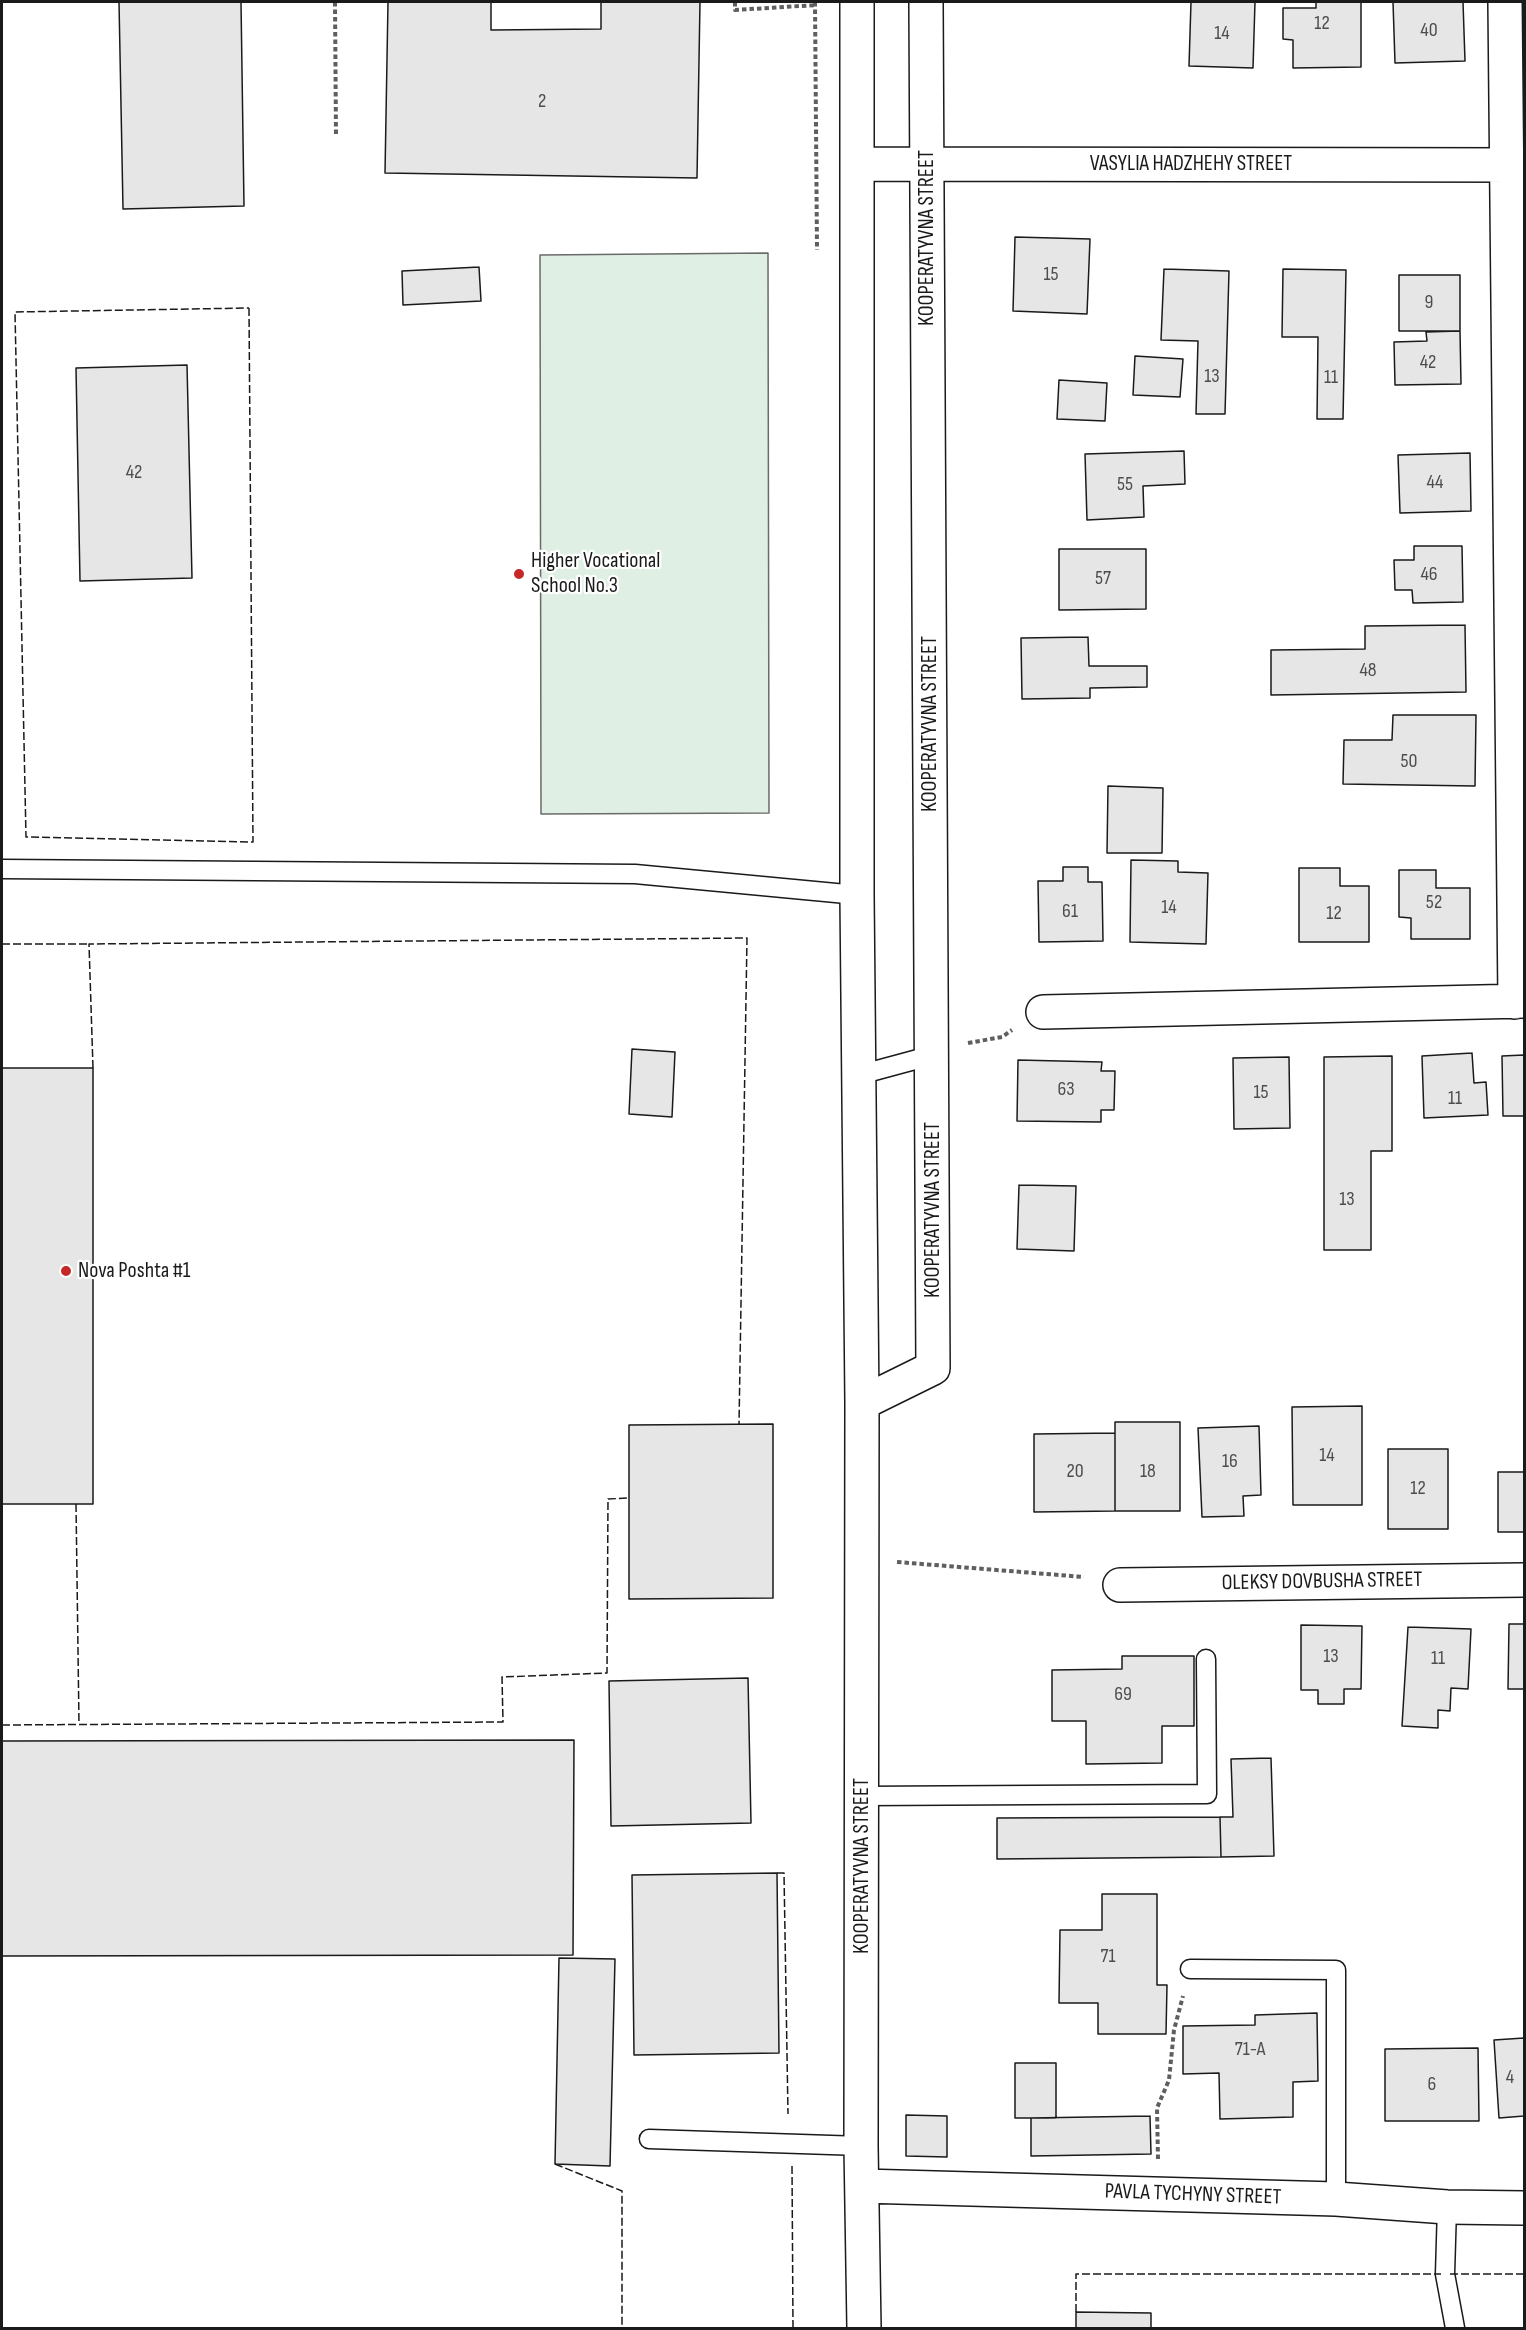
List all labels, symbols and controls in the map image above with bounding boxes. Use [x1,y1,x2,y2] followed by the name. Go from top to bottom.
[1314,12,1330,36] house number: 12
[1420,19,1438,43] house number: 40
[1214,22,1230,46] house number: 14
[538,90,546,114] house number: 2
[914,150,940,326] street label: KOOPERATYVNA STREET
[1090,151,1292,177] street label: VASYLIA HADZHEHY STREET
[1043,263,1059,287] house number: 15
[1425,291,1433,315] house number: 9
[1420,351,1436,375] house number: 42
[1204,365,1220,389] house number: 13
[1324,366,1338,390] house number: 11
[126,461,142,485] house number: 42
[1427,471,1443,495] house number: 44
[1117,473,1133,497] house number: 55
[531,548,660,600] place label: Higher Vocational School No.3
[1420,563,1438,587] house number: 46
[512,567,526,581] marker: Higher Vocational School No.3
[1095,567,1111,591] house number: 57
[917,636,943,812] street label: KOOPERATYVNA STREET
[1359,659,1377,683] house number: 48
[1401,750,1417,774] house number: 50
[1426,891,1442,915] house number: 52
[1161,896,1177,920] house number: 14
[1062,900,1078,924] house number: 61
[1326,902,1342,926] house number: 12
[1057,1078,1075,1102] house number: 63
[1253,1081,1269,1105] house number: 15
[1448,1087,1462,1111] house number: 11
[920,1122,946,1298] street label: KOOPERATYVNA STREET
[1339,1188,1355,1212] house number: 13
[78,1258,190,1284] place label: Nova Poshta #1
[59,1264,73,1278] marker: Nova Poshta #1
[1319,1444,1335,1468] house number: 14
[1222,1450,1238,1474] house number: 16
[1066,1460,1084,1484] house number: 20
[1140,1460,1156,1484] house number: 18
[1410,1477,1426,1501] house number: 12
[1221,1567,1423,1597] street label: OLEKSY DOVBUSHA STREET
[1323,1645,1339,1669] house number: 13
[1431,1647,1445,1671] house number: 11
[1114,1683,1132,1707] house number: 69
[849,1778,875,1954] street label: KOOPERATYVNA STREET
[1100,1945,1116,1969] house number: 71
[1235,2038,1265,2062] house number: 71-А
[1506,2066,1514,2090] house number: 4
[1428,2073,1436,2097] house number: 6
[1104,2179,1282,2211] street label: PAVLA TYCHYNY STREET

